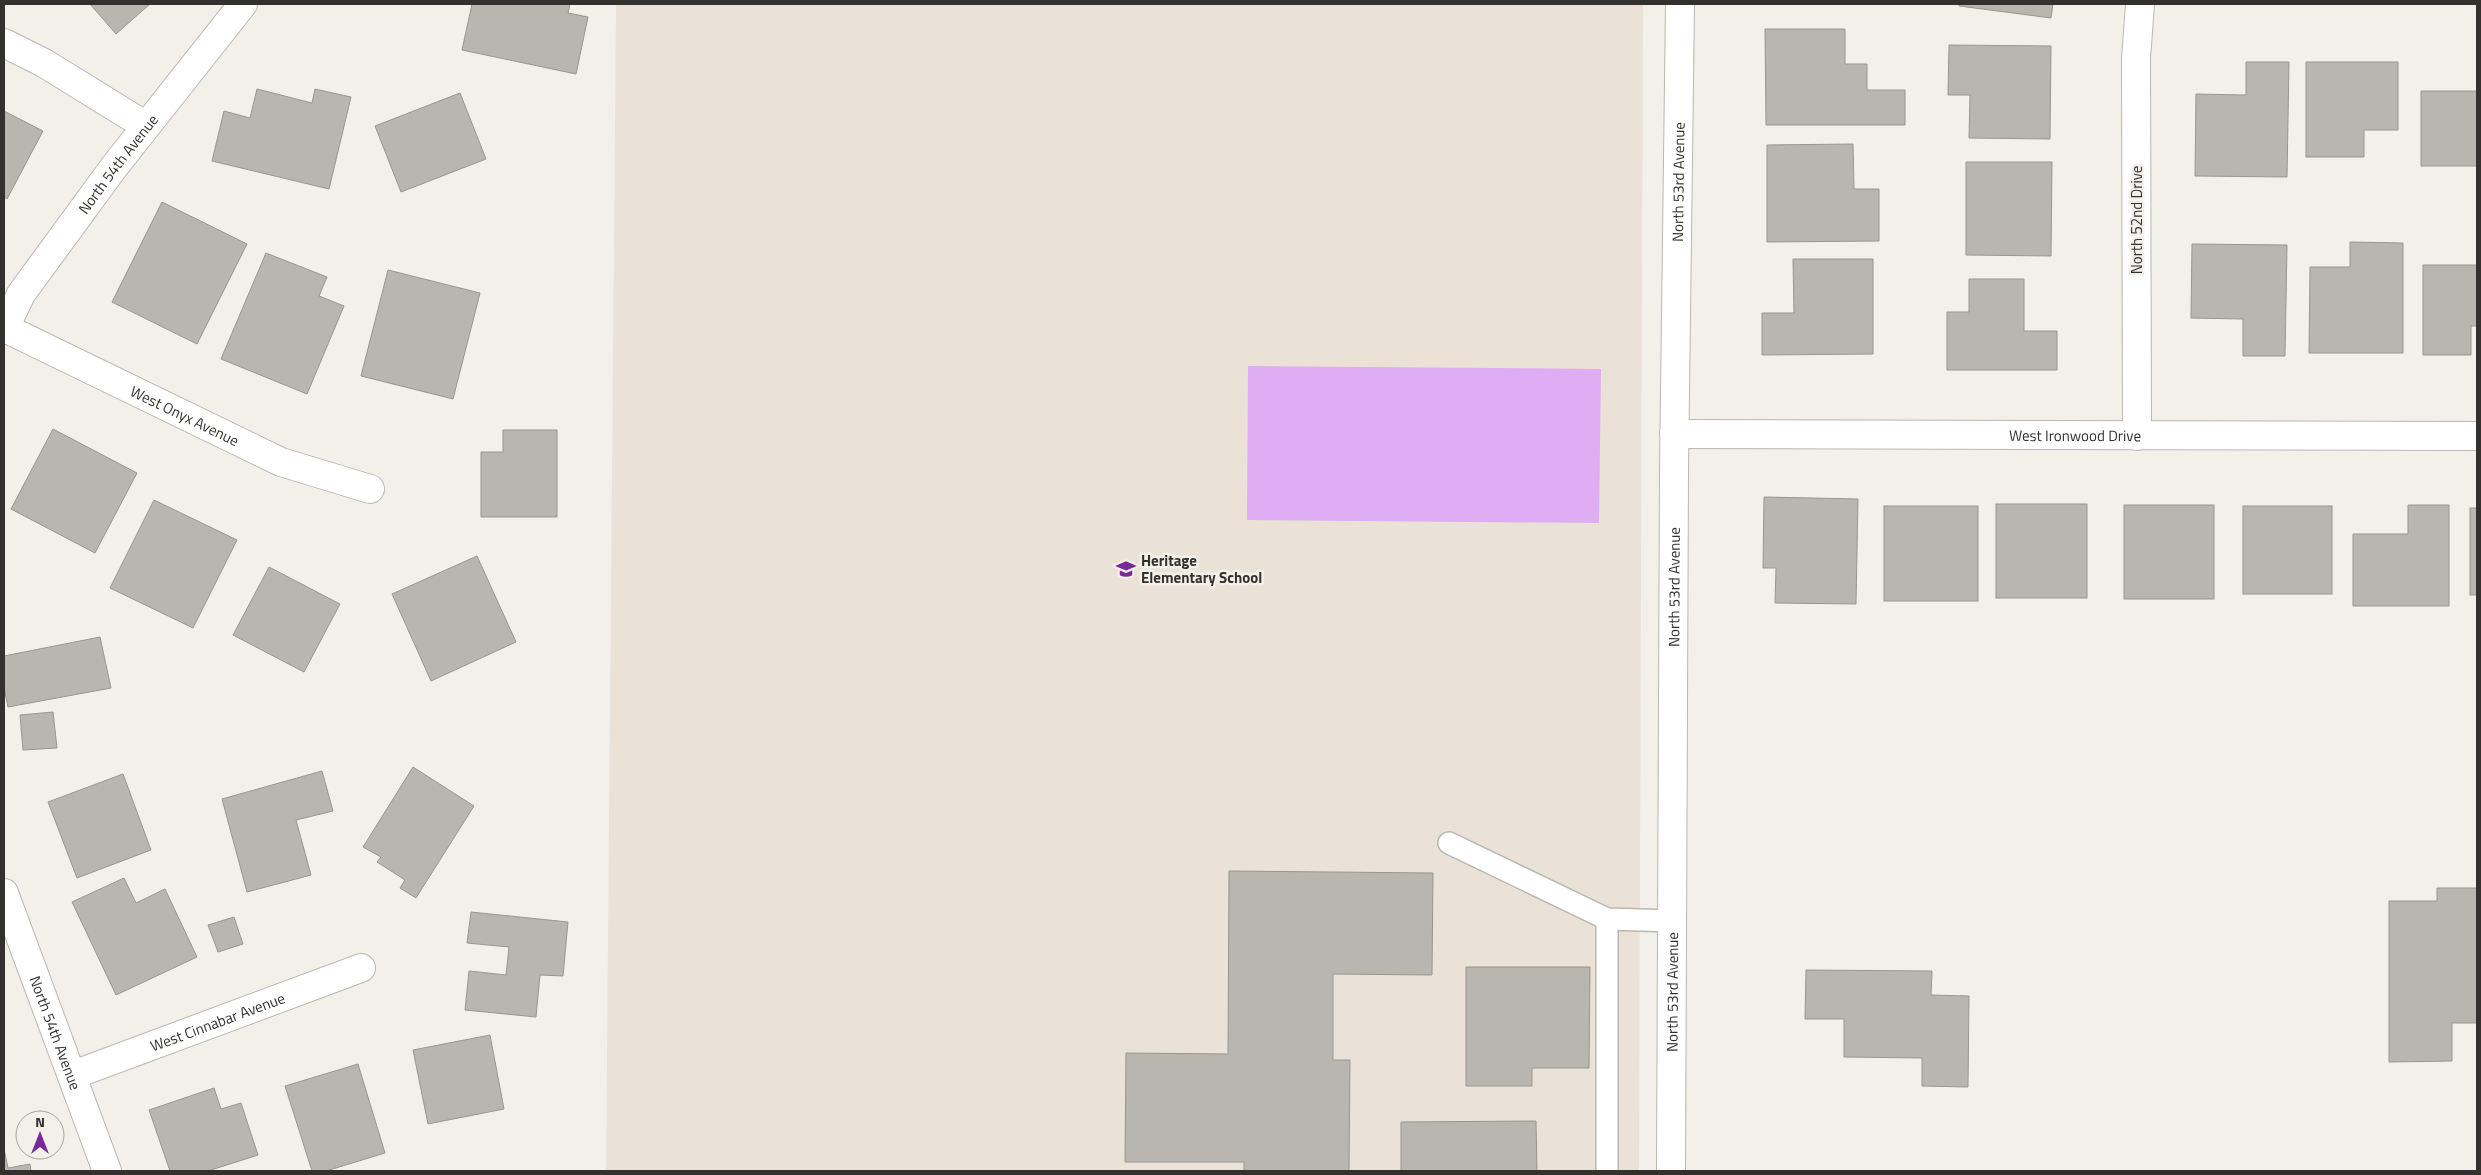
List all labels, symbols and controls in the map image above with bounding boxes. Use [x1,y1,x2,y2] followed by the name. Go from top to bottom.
[72,109,163,218] street label: North 54th Avenue
[1665,122,1690,242] street label: North 53rd Avenue
[2125,166,2148,274] street label: North 52nd Drive
[127,379,243,452] street label: West Onyx Avenue
[2009,423,2141,447] street label: West Ironwood Drive
[1662,527,1685,647] street label: North 53rd Avenue
[1141,549,1262,589] place label: Heritage Elementary School
[1115,558,1137,580] school or university icon: Heritage Elementary School
[1660,932,1684,1052] street label: North 53rd Avenue
[24,972,87,1093] street label: North 54th Avenue
[147,986,288,1057] street label: West Cinnabar Avenue
[15,1110,65,1160] north arrow
[35,1111,45,1132] text: N

